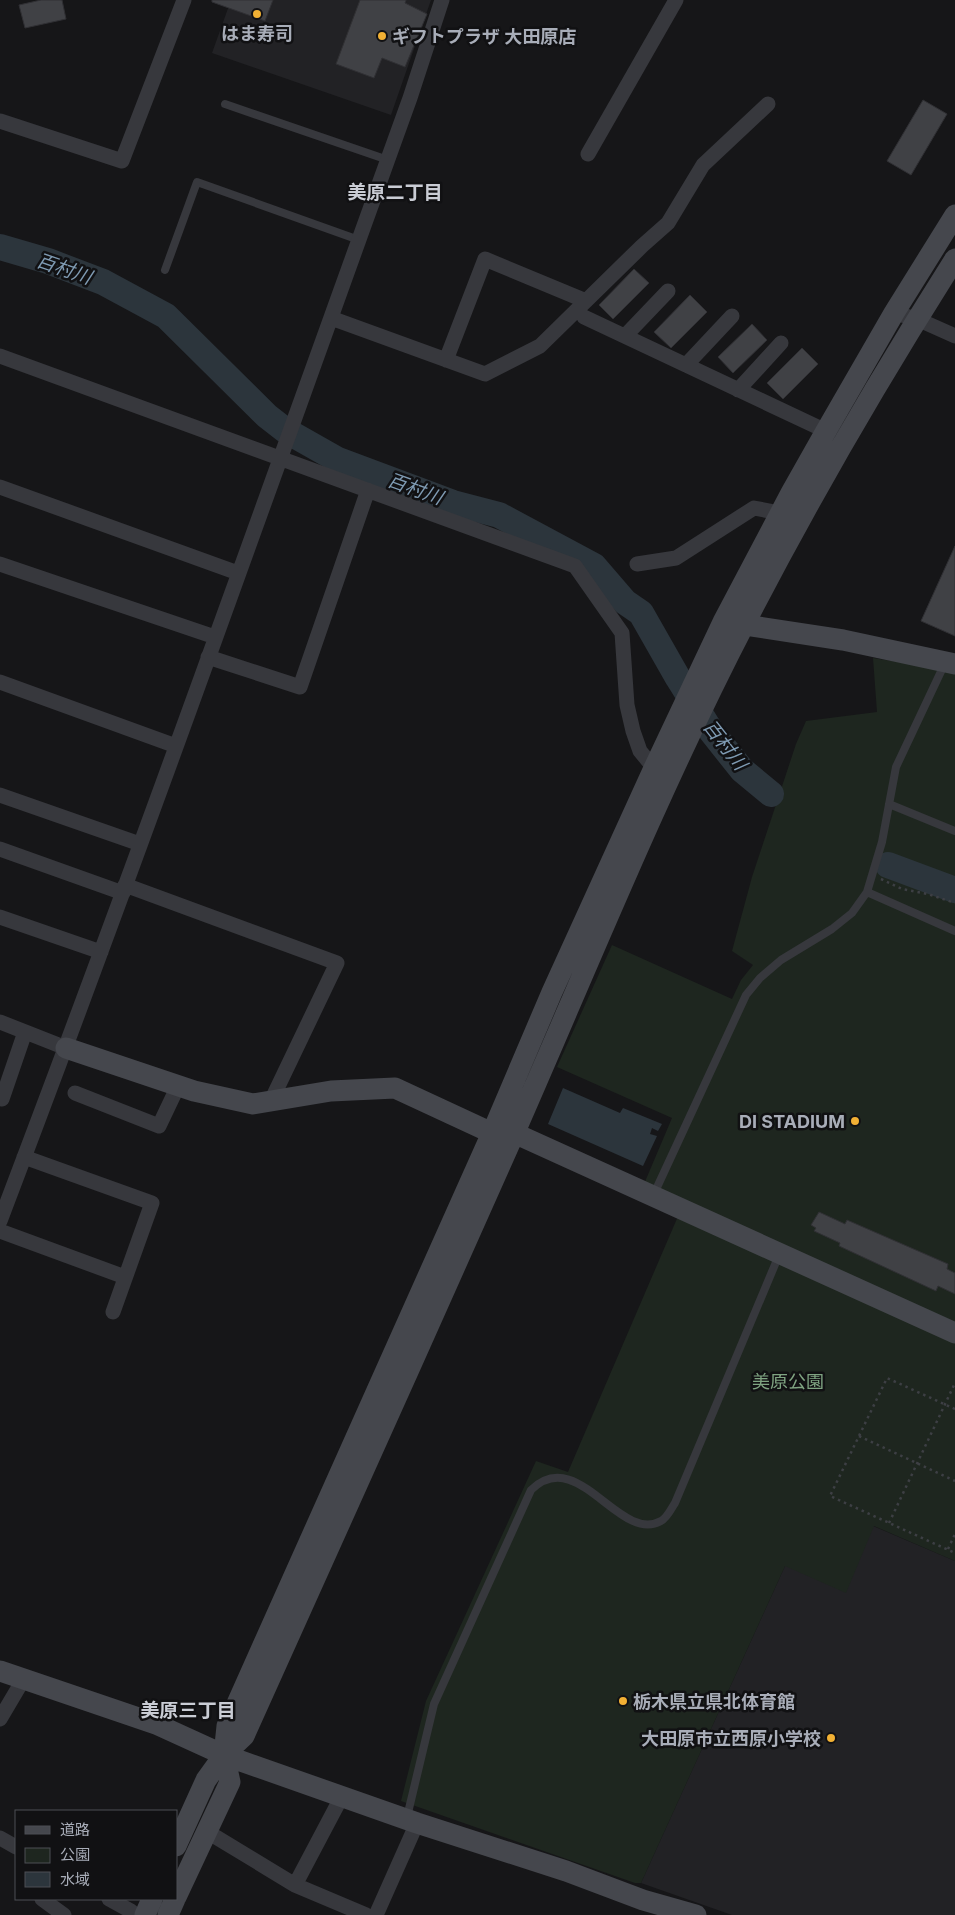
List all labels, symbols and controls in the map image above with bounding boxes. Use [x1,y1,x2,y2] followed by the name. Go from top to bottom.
[251,8,263,20] marker: はま寿司
[221,23,293,44] place label: はま寿司
[392,26,576,47] place label: ギフトプラザ 大田原店
[376,30,388,42] marker: ギフトプラザ 大田原店
[347,181,443,204] district label: 美原二丁目
[33,249,97,290] water label: 百村川
[384,468,448,510] water label: 百村川
[698,715,753,776] water label: 百村川
[739,1111,845,1132] place label: DI STADIUM
[849,1115,861,1127] marker: DI STADIUM
[752,1371,824,1392] park label: 美原公園
[633,1691,795,1712] place label: 栃木県立県北体育館
[617,1695,629,1707] marker: 栃木県立県北体育館
[140,1699,236,1722] district label: 美原三丁目
[641,1728,821,1749] place label: 大田原市立西原小学校
[825,1732,837,1744] marker: 大田原市立西原小学校
[15,1810,178,1900] legend
[60,1820,90,1839] text: 道路
[60,1845,90,1864] text: 公園
[60,1870,90,1889] text: 水域

